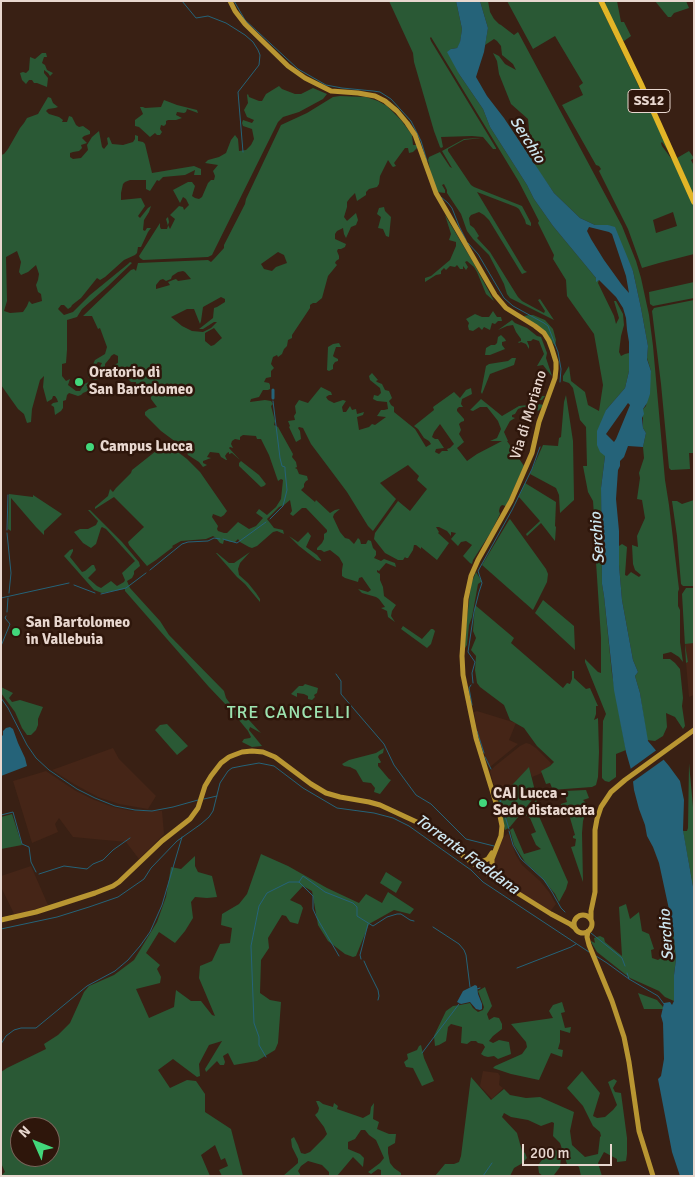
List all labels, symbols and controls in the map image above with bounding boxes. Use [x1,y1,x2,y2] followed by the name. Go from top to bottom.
[628,90,670,112] road number: SS12
[505,113,549,167] water label: Serchio
[89,364,193,399] place label: Oratorio di San Bartolomeo
[507,368,551,462] street label: Via di Moriano
[73,376,85,388] marker: Oratorio di San Bartolomeo
[100,438,193,456] place label: Campus Lucca
[84,441,96,453] marker: Campus Lucca
[587,512,609,564] water label: Serchio
[26,614,130,649] place label: San Bartolomeo in Vallebuia
[10,626,22,638] marker: San Bartolomeo in Vallebuia
[225,702,353,724] district label: TRE CANCELLI
[493,785,595,820] place label: CAI Lucca - Sede distaccata
[477,797,489,809] marker: CAI Lucca - Sede distaccata
[411,811,523,899] water label: Torrente Freddana
[656,909,678,961] water label: Serchio
[10,1117,60,1167] north arrow
[15,1123,34,1141] text: N
[525,1134,615,1166] scale bar
[530,1144,570,1162] text: 200 m

